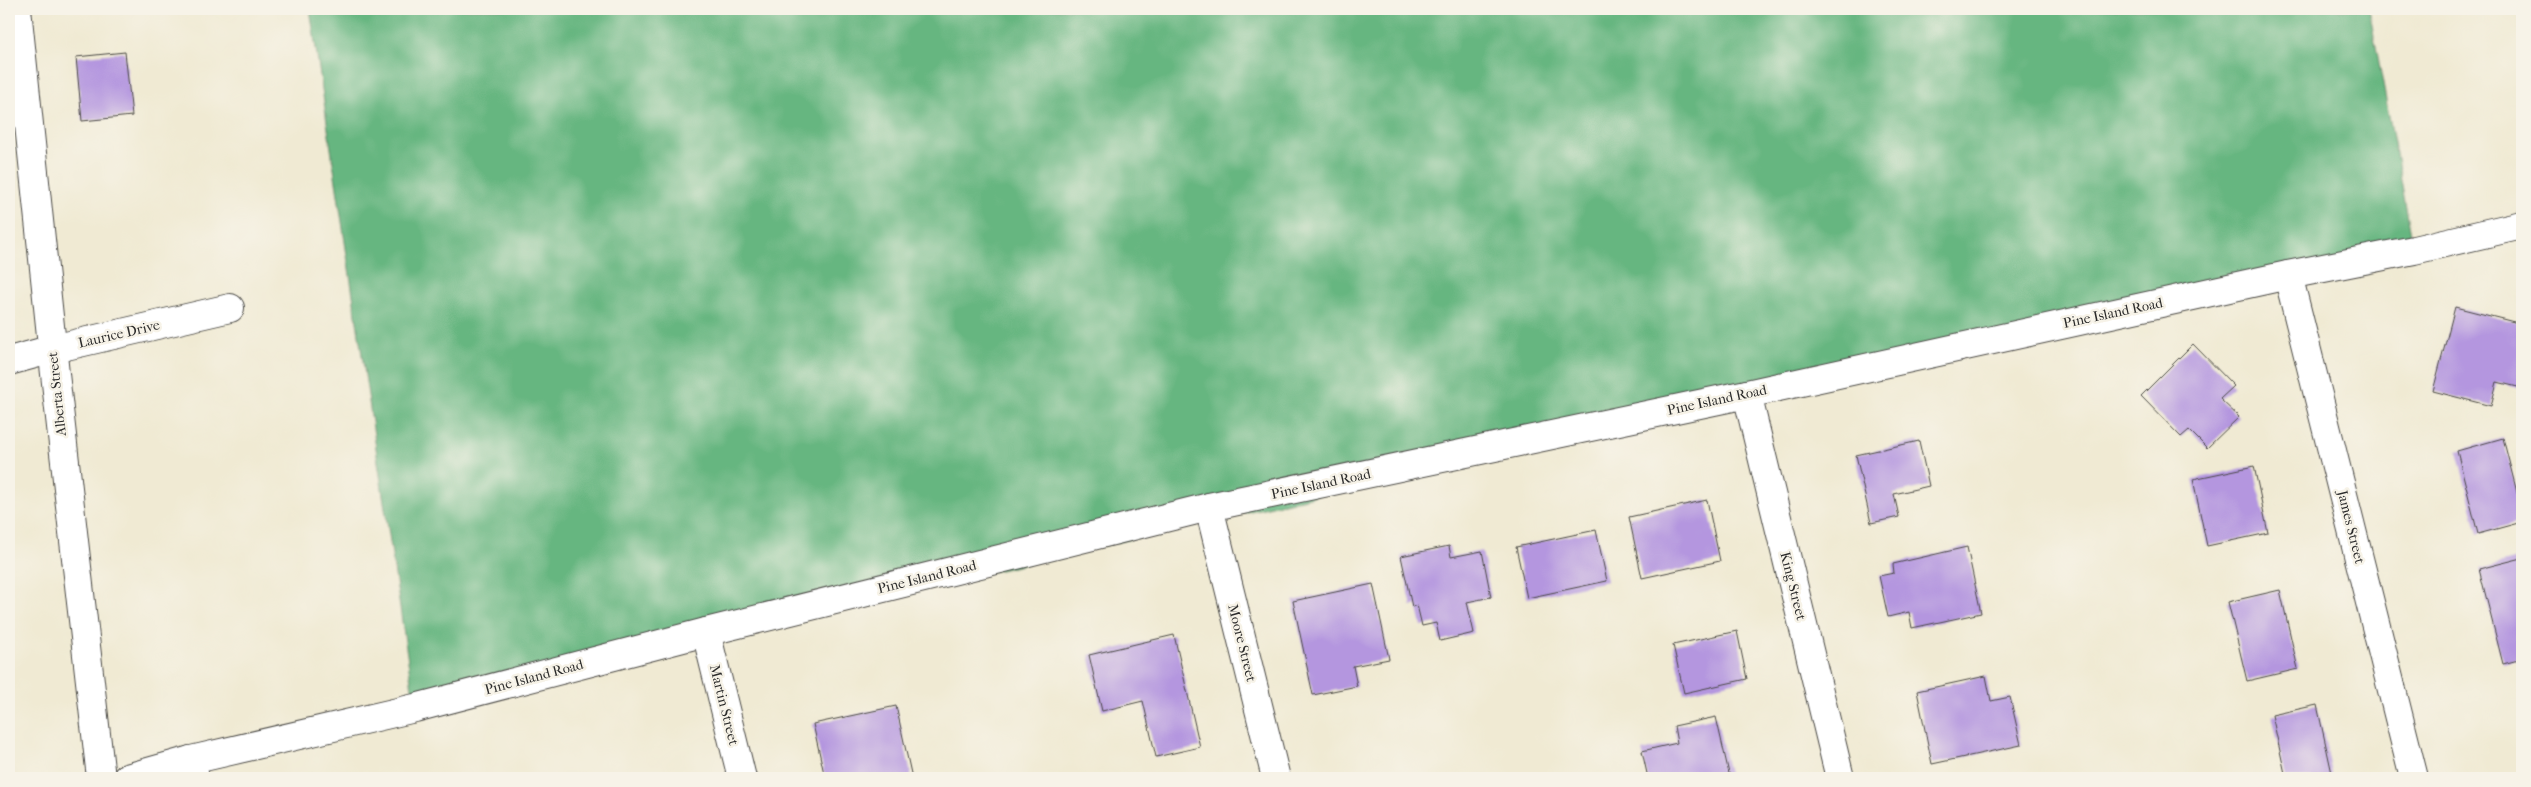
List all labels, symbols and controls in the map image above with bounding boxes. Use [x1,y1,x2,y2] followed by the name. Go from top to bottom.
[2062,294,2165,332] street label: Pine Island Road
[77,316,161,352] street label: Laurice Drive
[44,351,70,438] street label: Alberta Street
[1666,381,1769,419] street label: Pine Island Road
[1270,465,1373,503] street label: Pine Island Road
[2333,488,2368,565] street label: James Street
[1776,550,1810,622] street label: King Street
[876,556,979,598] street label: Pine Island Road
[1224,602,1260,684] street label: Moore Street
[483,656,586,698] street label: Pine Island Road
[706,663,742,747] street label: Martin Street

